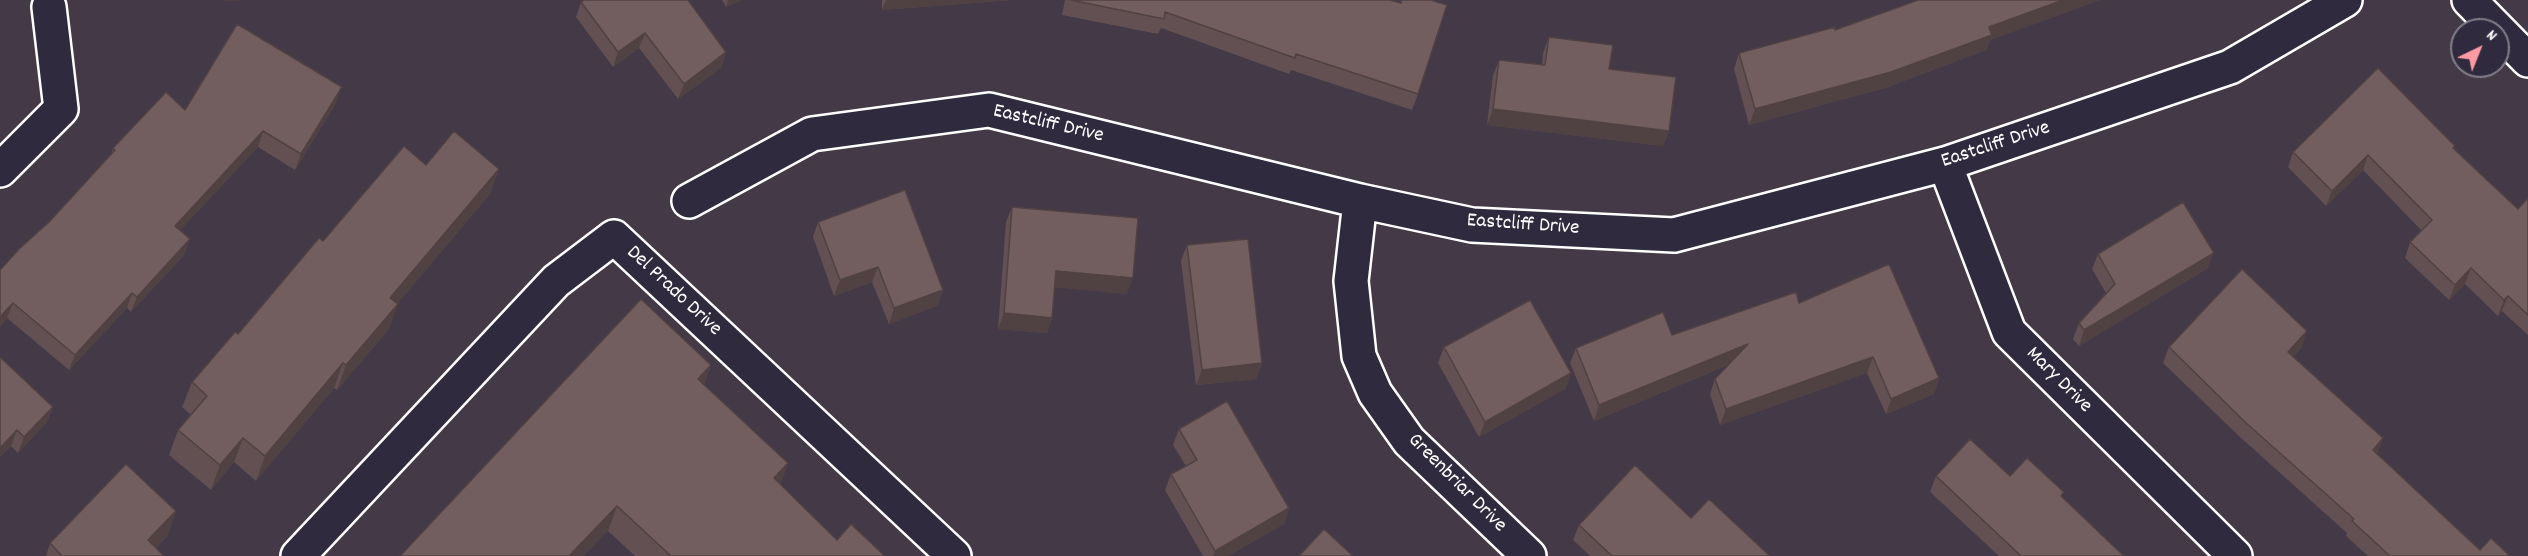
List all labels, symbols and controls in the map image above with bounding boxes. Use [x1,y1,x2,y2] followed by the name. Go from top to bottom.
[2450,18,2510,78] north arrow
[2481,25,2502,47] text: N
[990,100,1106,150] street label: Eastcliff Drive
[1938,117,2054,175] street label: Eastcliff Drive
[1466,209,1580,243] street label: Eastcliff Drive
[620,241,726,343] street label: Del Prado Drive
[2019,342,2097,420] street label: Mary Drive
[1401,429,1511,539] street label: Greenbriar Drive

